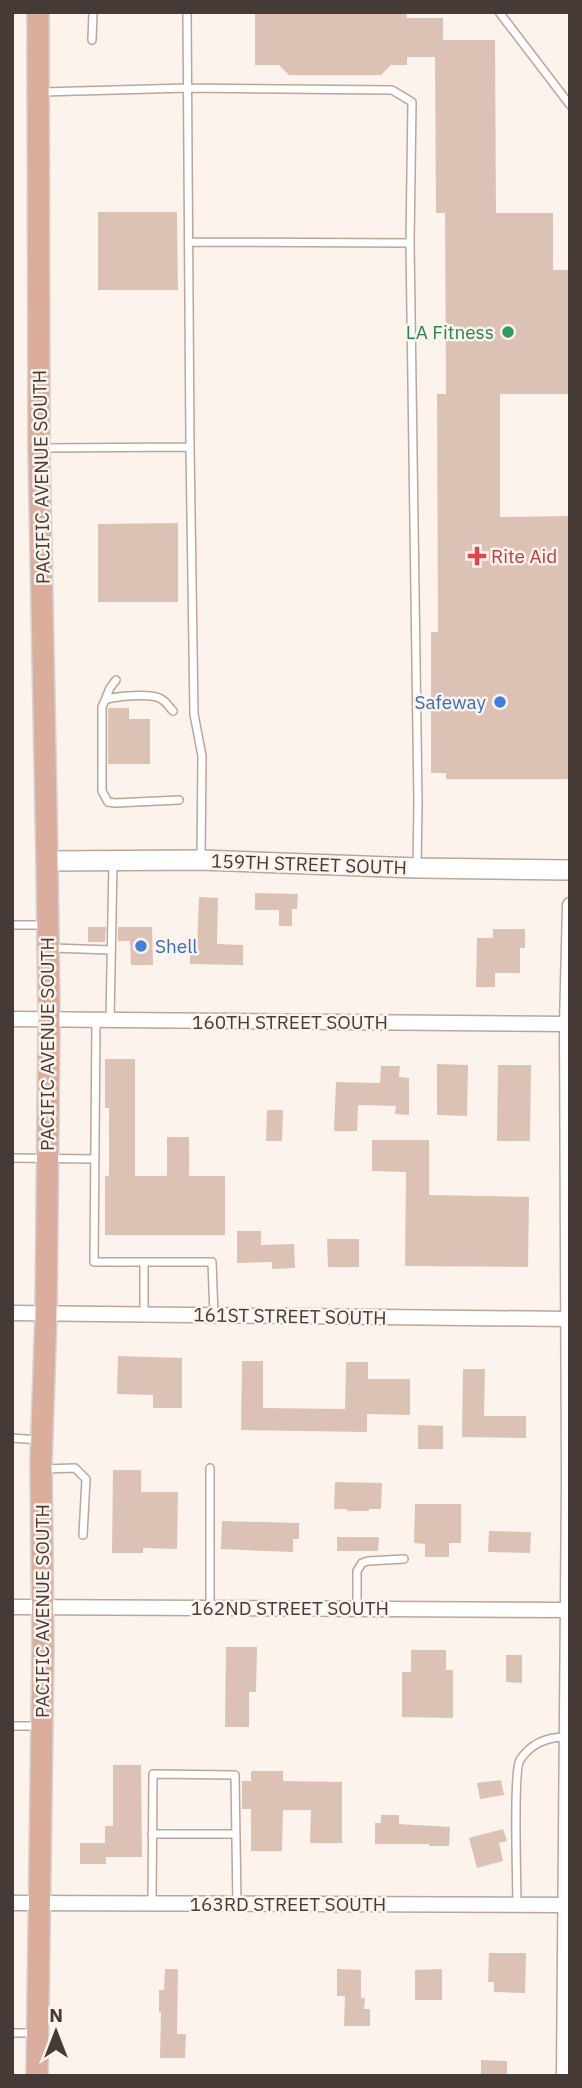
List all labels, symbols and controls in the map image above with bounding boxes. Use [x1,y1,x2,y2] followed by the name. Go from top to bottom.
[406,320,494,344] place label: LA Fitness
[500,324,516,340] marker: LA Fitness
[27,370,55,584] street label: PACIFIC AVENUE SOUTH
[491,544,557,568] place label: Rite Aid
[469,548,485,564] marker: Rite Aid
[414,690,487,714] place label: Safeway
[492,694,508,710] marker: Safeway
[211,849,407,879] street label: 159TH STREET SOUTH
[155,934,198,958] place label: Shell
[35,937,59,1151] street label: PACIFIC AVENUE SOUTH
[133,938,149,954] marker: Shell
[192,1010,388,1034] street label: 160TH STREET SOUTH
[193,1302,387,1330] street label: 161ST STREET SOUTH
[30,1504,54,1718] street label: PACIFIC AVENUE SOUTH
[191,1596,389,1620] street label: 162ND STREET SOUTH
[190,1892,386,1916] street label: 163RD STREET SOUTH
[21,1997,91,2067] north arrow
[49,2003,63,2027] text: N

